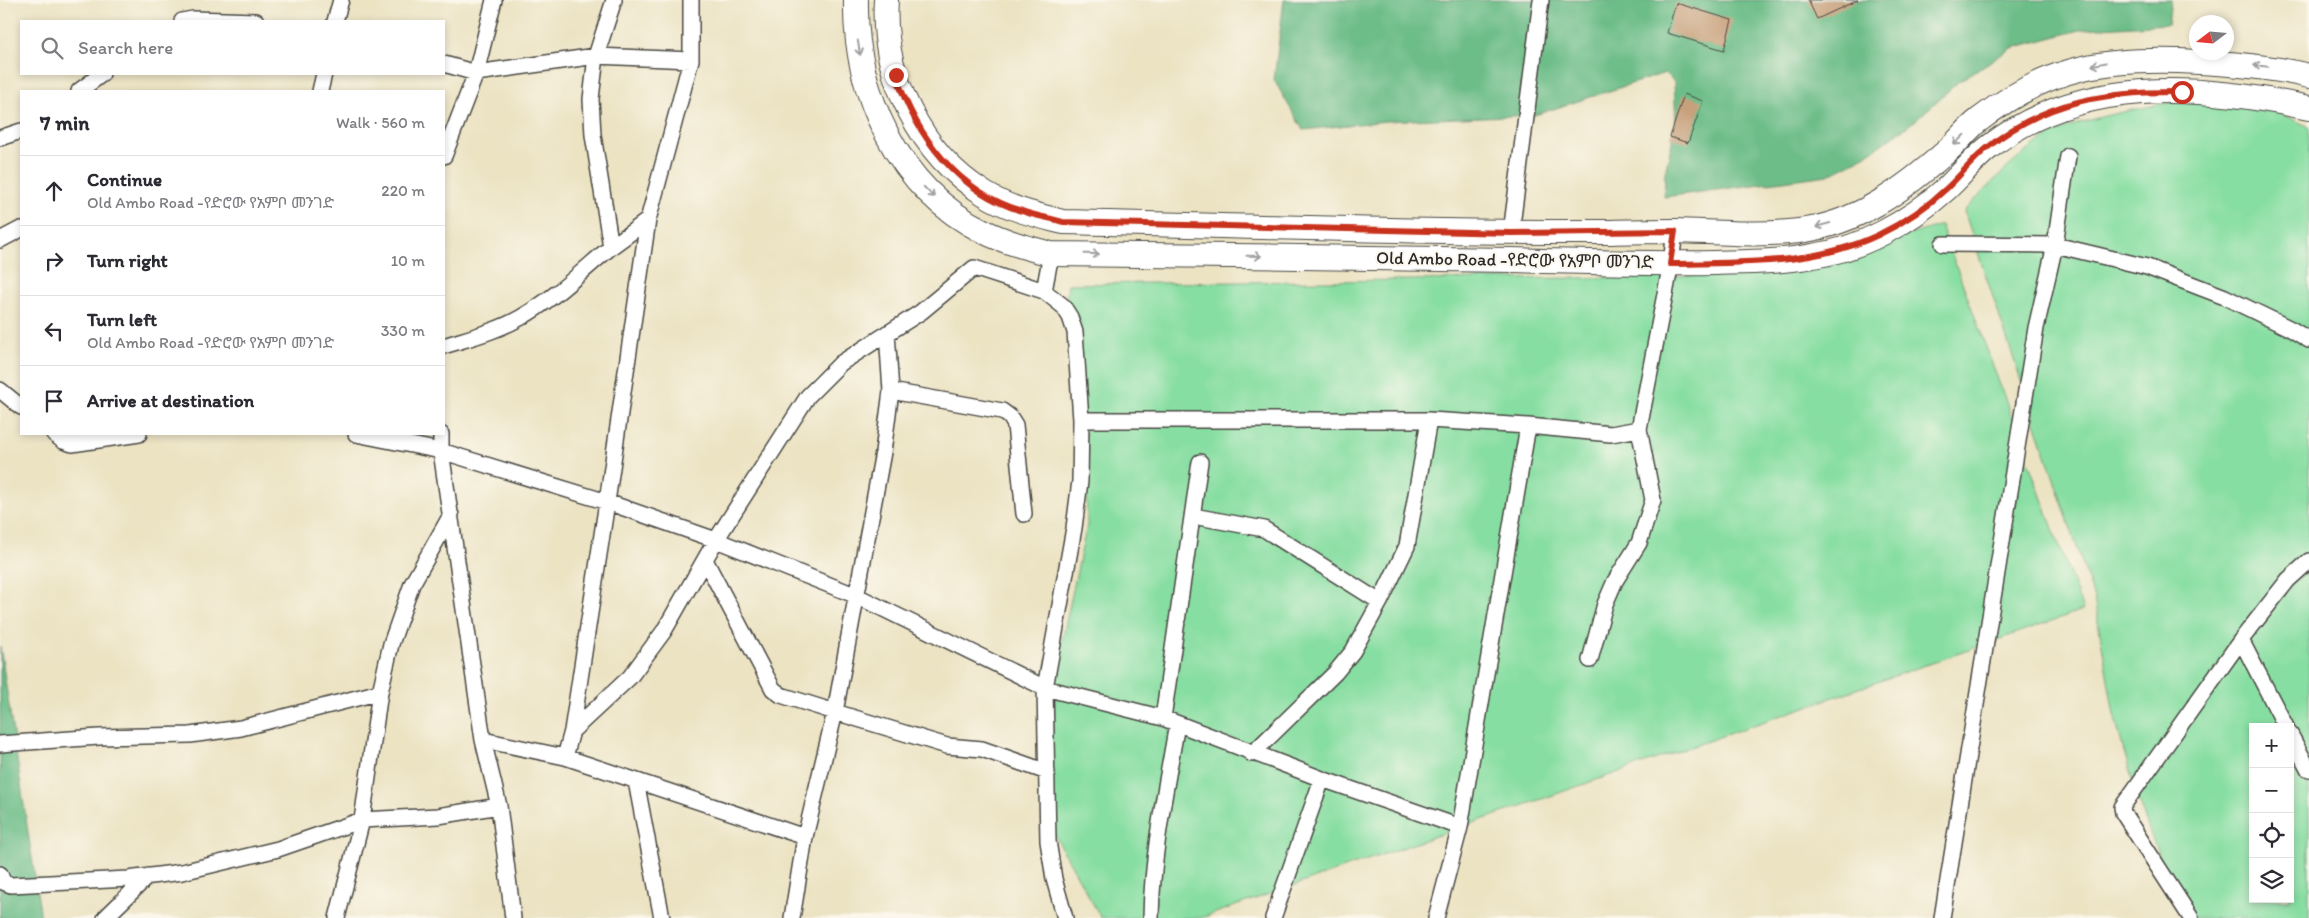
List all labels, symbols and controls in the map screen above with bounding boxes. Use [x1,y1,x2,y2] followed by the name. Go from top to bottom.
[2189,15,2234,60] north arrow
[20,20,445,75] search box
[38,34,66,62] icon: search
[78,36,173,59] text: Search here
[854,40,864,56] one-way arrow
[2092,60,2108,69] one-way arrow
[2254,61,2270,71] one-way arrow
[885,64,908,87] route end
[2171,81,2194,104] route start
[40,110,89,135] text: 7 min
[336,113,425,132] text: Walk · 560 m
[1953,133,1965,145] one-way arrow
[87,168,162,191] text: Continue
[40,177,68,205] icon: ahead
[381,181,425,200] text: 220 m
[923,186,935,198] one-way arrow
[87,193,334,212] text: Old Ambo Road -የድሮው የአምቦ መንገድ
[1815,221,1831,230] one-way arrow
[40,247,68,275] icon: right
[1376,247,1654,273] street label: Old Ambo Road -የድሮው የአምቦ መንገድ
[87,249,168,272] text: Turn right
[1084,249,1100,259] one-way arrow
[391,251,425,270] text: 10 m
[1246,251,1262,261] one-way arrow
[87,308,157,331] text: Turn left
[40,317,68,345] icon: left
[381,321,425,340] text: 330 m
[87,333,334,352] text: Old Ambo Road -የድሮው የአምቦ መንገድ
[40,387,68,415] icon: arrive
[87,389,254,412] text: Arrive at destination
[2249,723,2294,903] map controls
[2249,723,2294,768] button: +
[2249,768,2294,813] button: −
[2249,813,2294,858] button: locate
[2249,858,2294,903] button: layers

